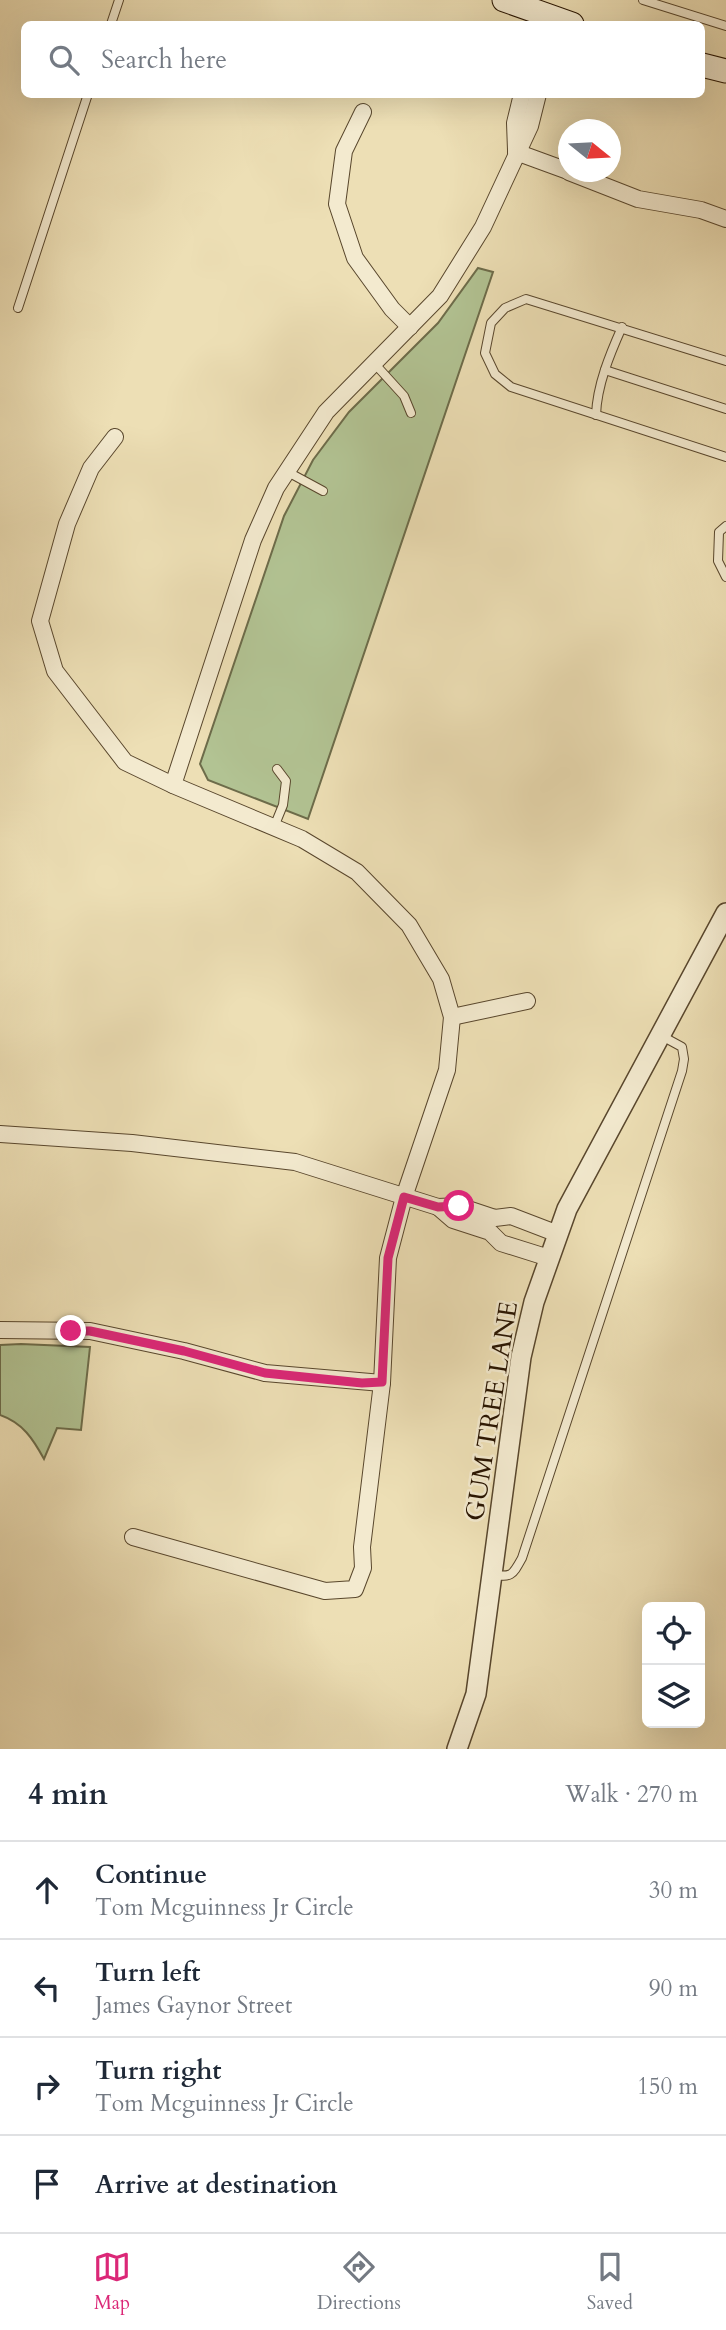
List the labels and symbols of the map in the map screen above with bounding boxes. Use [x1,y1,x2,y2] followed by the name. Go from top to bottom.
[558,119,621,182] north arrow
[443,1190,474,1221] route start
[457,1299,526,1523] street label: GUM TREE LANE
[55,1315,86,1346] route end

